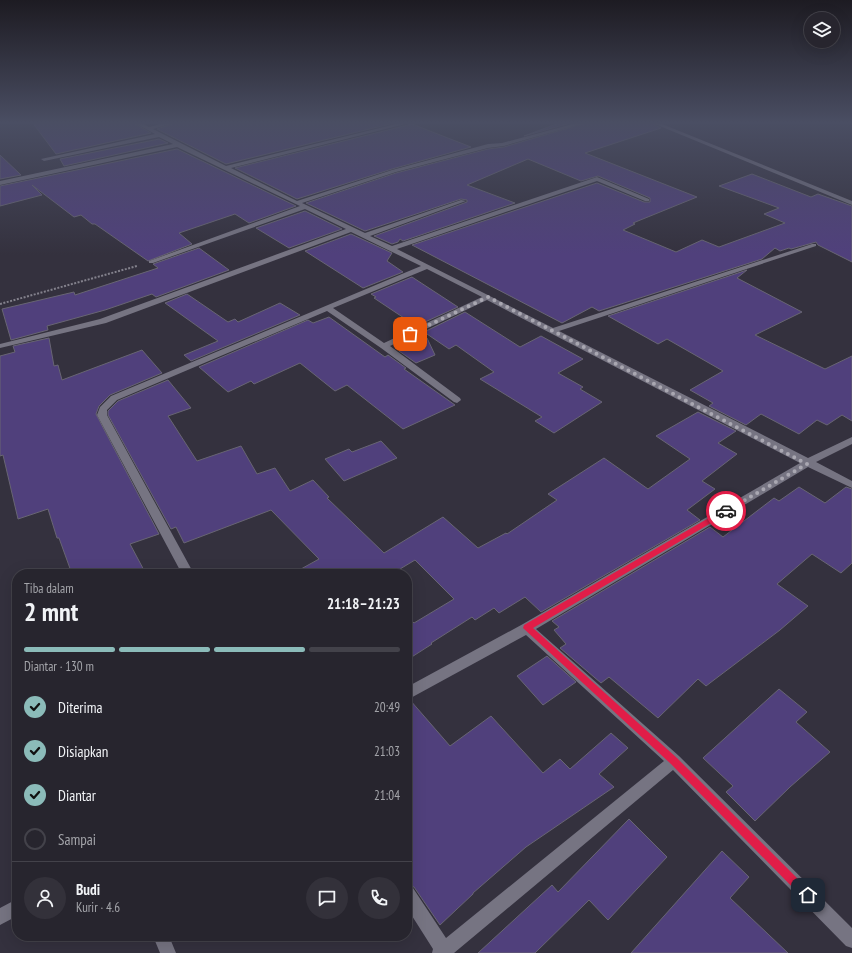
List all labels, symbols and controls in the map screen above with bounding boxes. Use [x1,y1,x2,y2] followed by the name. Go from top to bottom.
[804,12,840,48] map controls
[804,12,840,48] button: layers
[393,317,427,351] pin
[399,323,421,345] icon: bag
[706,491,746,531] courier
[715,500,737,522] icon: car
[24,580,74,597] text: Tiba dalam
[327,594,400,613] text: 21:18–21:23
[24,595,78,628] text: 2 mnt
[24,658,94,675] text: Diantar · 130 m
[24,696,46,718] icon: check
[58,698,102,717] text: Diterima
[374,699,400,716] text: 20:49
[24,740,46,762] icon: check
[58,742,108,761] text: Disiapkan
[374,743,400,760] text: 21:03
[24,784,46,806] icon: check
[58,786,96,805] text: Diantar
[374,787,400,804] text: 21:04
[58,830,96,849] text: Sampai
[24,877,66,919] button: person
[306,877,348,919] button: chat
[358,877,400,919] button: phone
[791,878,825,912] pin
[76,880,100,899] text: Budi
[797,884,819,906] icon: home
[76,899,120,916] text: Kurir · 4.6

